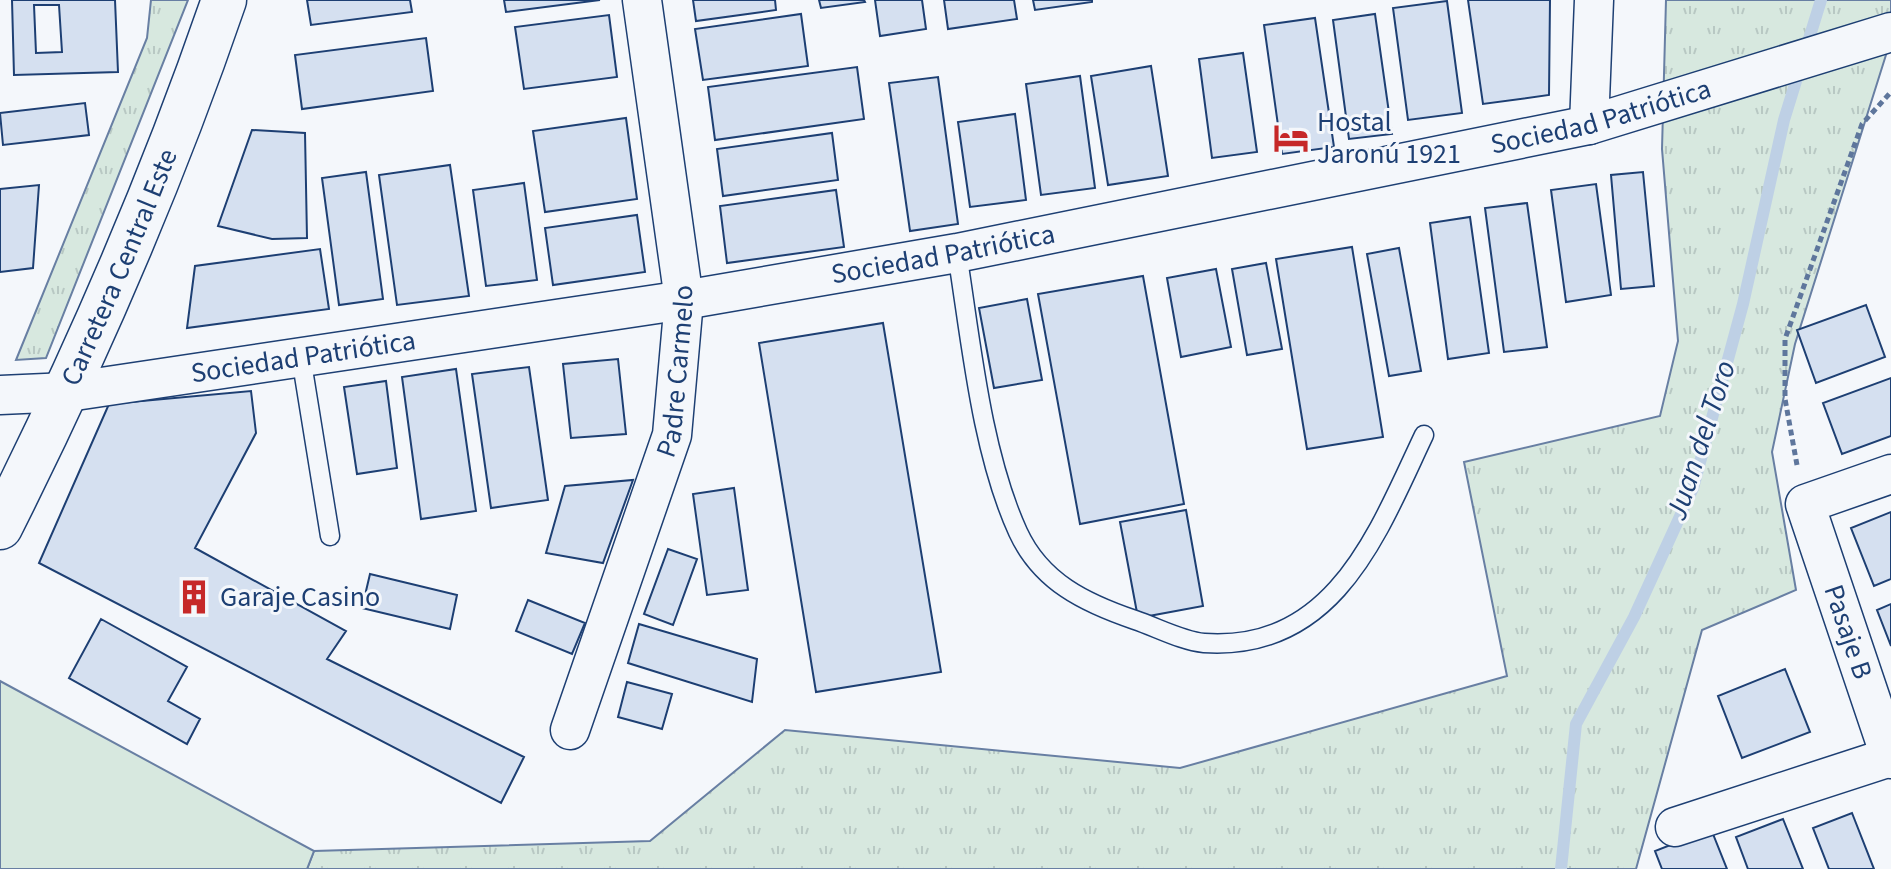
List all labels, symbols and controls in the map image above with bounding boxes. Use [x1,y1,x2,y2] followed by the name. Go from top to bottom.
[1487,69,1716,164] street label: Sociedad Patriótica
[1317,102,1461,174] place label: Hostal Jaronú 1921
[1272,119,1310,157] hotel icon: Hostal Jaronú 1921
[51,143,188,392] street label: Carretera Central Este
[828,214,1058,294] street label: Sociedad Patriótica
[646,283,704,463] street label: Padre Carmelo
[188,320,418,393] street label: Sociedad Patriótica
[1655,355,1747,526] water label: Juan del Toro
[220,577,380,617] place label: Garaje Casino
[175,578,213,616] building icon: Garaje Casino
[1814,579,1883,684] street label: Pasaje B

